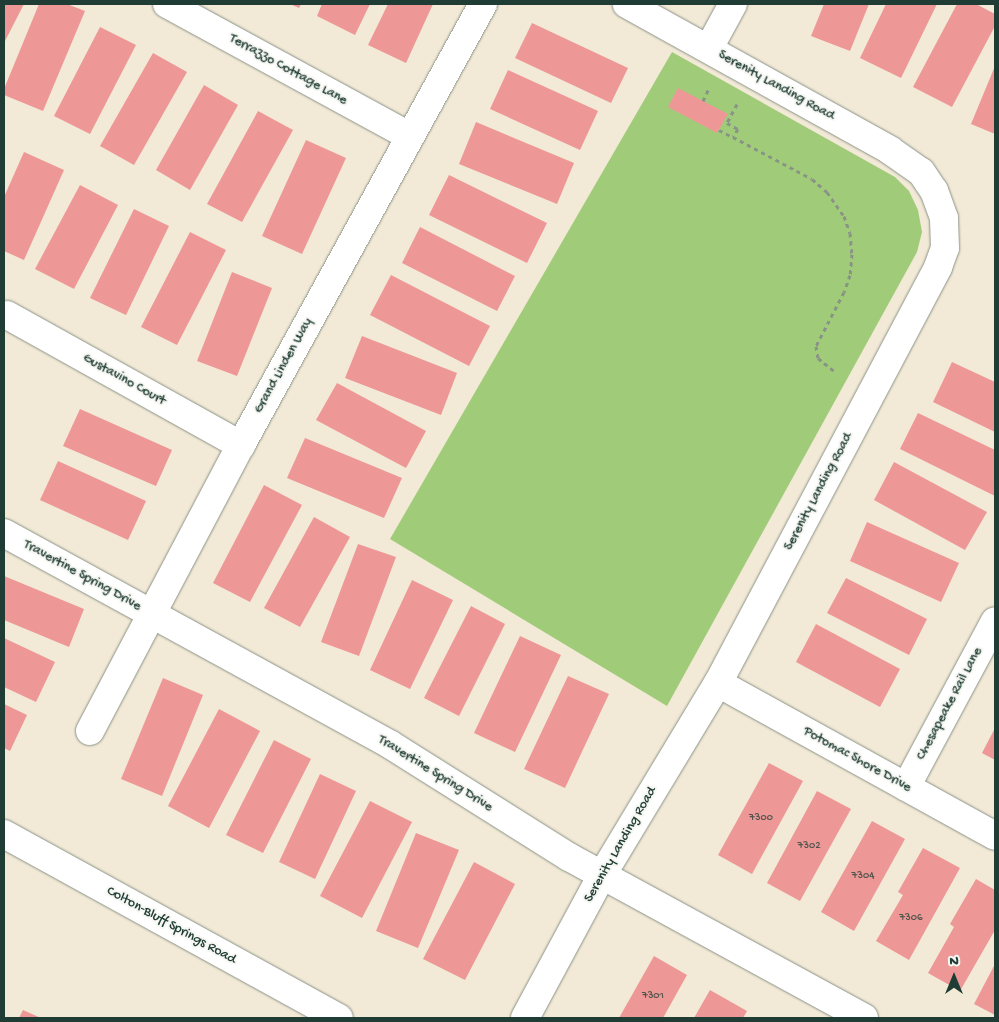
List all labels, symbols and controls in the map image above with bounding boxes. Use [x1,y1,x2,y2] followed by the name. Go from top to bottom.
[226,31,350,109] street label: Terrazzo Cottage Lane
[715,47,837,125] street label: Serenity Landing Road
[251,315,317,417] street label: Grand Linden Way
[79,350,169,410] street label: Gustavino Court
[781,430,857,554] street label: Serenity Landing Road
[20,537,144,615] street label: Travertine Spring Drive
[913,645,987,763] street label: Chesapeake Rail Lane
[800,723,914,797] street label: Potomac Shore Drive
[374,732,496,816] street label: Travertine Spring Drive
[581,784,661,906] street label: Serenity Landing Road
[749,811,773,825] house number: 7300
[797,839,821,853] house number: 7302
[852,869,874,883] house number: 7304
[103,883,239,969] street label: Colton-Bluff Springs Road
[899,911,923,925] house number: 7306
[929,952,979,1002] north arrow
[949,953,959,970] text: N
[642,989,664,1003] house number: 7301

